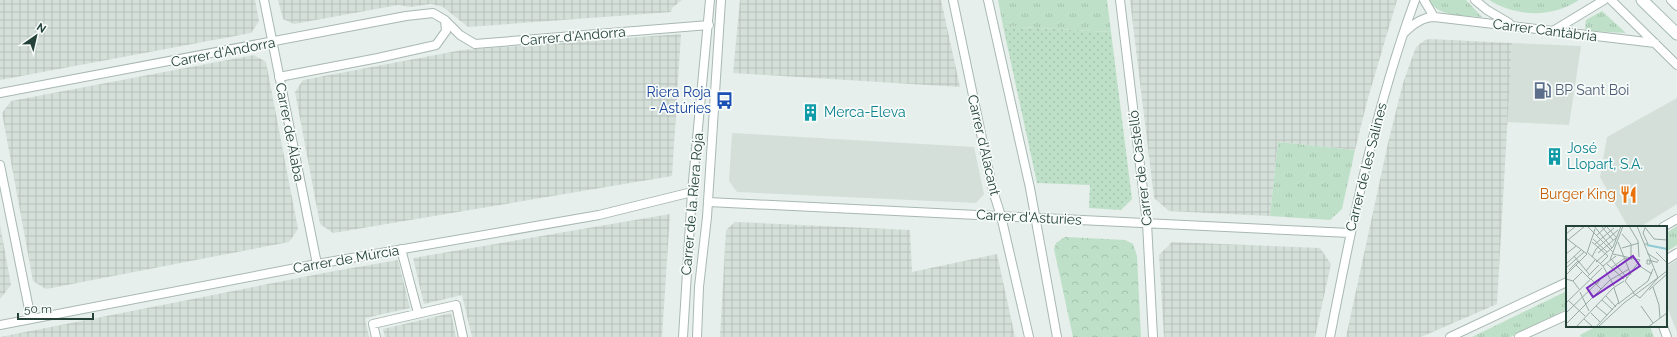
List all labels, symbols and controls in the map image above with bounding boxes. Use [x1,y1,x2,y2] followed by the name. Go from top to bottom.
[16,16,56,56] north arrow
[1492,16,1598,44] street label: Carrer Cantàbria
[34,20,48,36] text: N
[520,23,626,49] street label: Carrer d'Andorra
[170,34,276,70] street label: Carrer d'Andorra
[1532,80,1552,100] fuel station icon: BP Sant Boi
[273,81,308,183] street label: Carrer de Álaba
[1555,82,1629,98] place label: BP Sant Boi
[647,84,711,116] place label: Riera Roja - Astúries
[714,90,734,110] bus stop icon: Riera Roja - Astúries
[965,93,1003,197] street label: Carrer d'Alacant
[1342,101,1390,233] street label: Carrer de les Salines
[801,102,821,122] building icon: Merca-Eleva
[824,104,906,120] place label: Merca-Eleva
[1125,109,1155,227] street label: Carrer de Castelló
[678,132,706,276] street label: Carrer de la Riera Roja
[1567,140,1643,172] place label: José Llopart, S.A.
[1544,146,1564,166] building icon: José Llopart, S.A.
[1619,184,1639,204] restaurant icon: Burger King
[1540,186,1616,202] place label: Burger King
[976,206,1083,228] street label: Carrer d'Asturies
[1566,226,1667,327] inset map
[292,242,400,276] street label: Carrer de Múrcia
[18,295,93,321] scale bar
[24,302,52,316] text: 50 m

